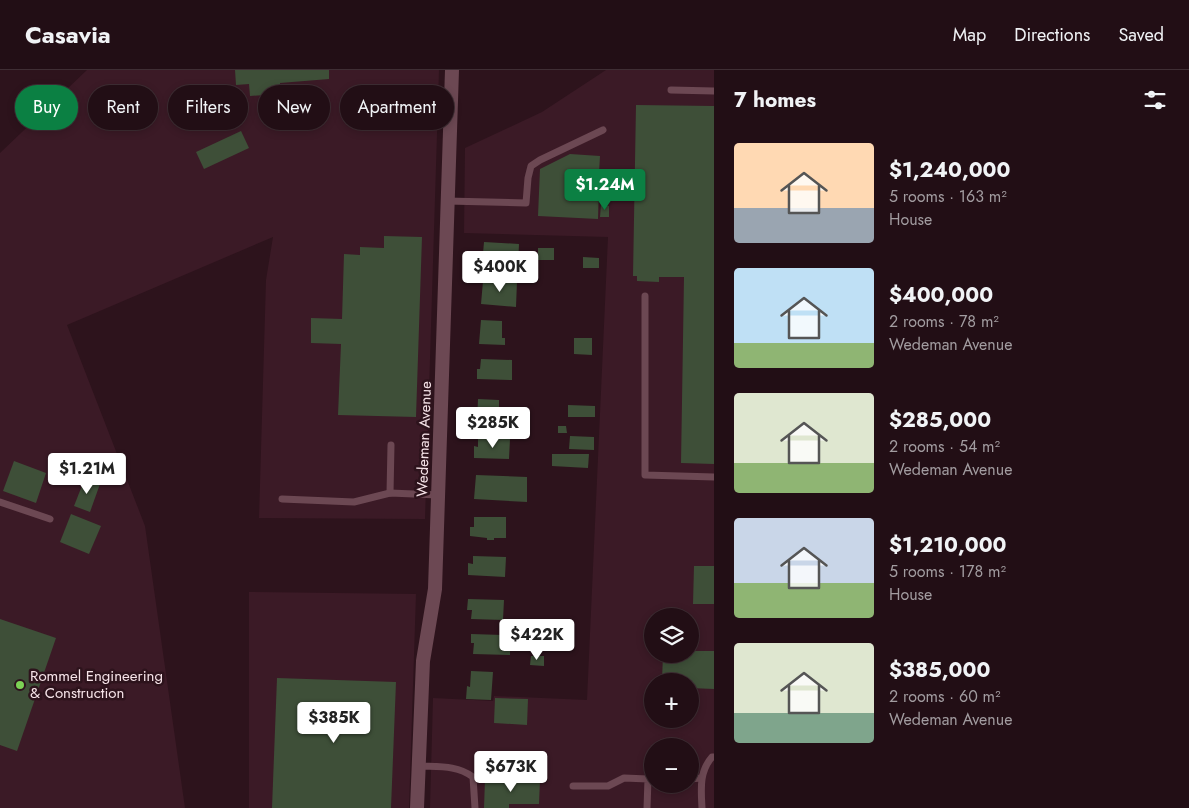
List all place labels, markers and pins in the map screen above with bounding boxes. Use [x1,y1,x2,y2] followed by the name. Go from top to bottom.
[564,168,646,211] pin: $1.24M
[465,250,535,293] pin: $400K
[458,406,528,449] pin: $285K
[46,452,128,495] pin: $1.21M
[502,618,572,661] pin: $422K
[30,665,163,704] place label: Rommel Engineering & Construction
[14,679,26,691] marker: Rommel Engineering & Construction
[299,702,369,744] pin: $385K
[476,750,546,793] pin: $673K

